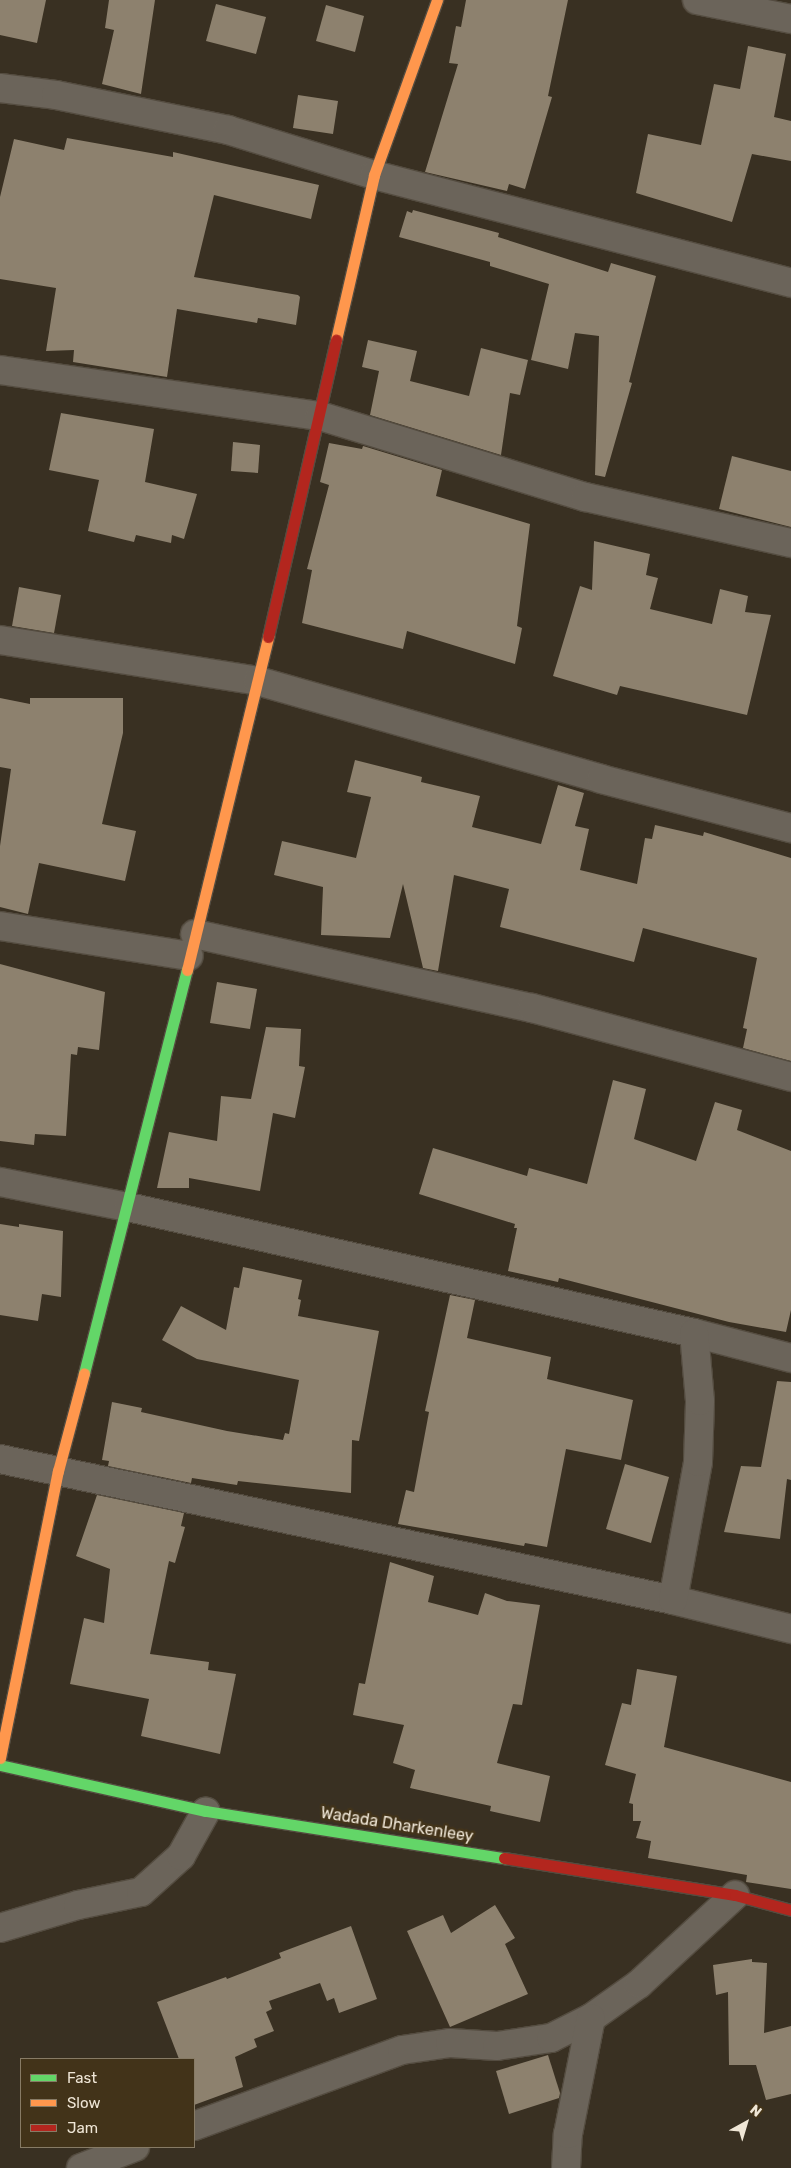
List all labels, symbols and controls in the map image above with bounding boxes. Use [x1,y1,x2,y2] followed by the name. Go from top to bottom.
[319,1803,475,1847] street label: Wadada Dharkenleey
[20,2058,195,2148] legend
[67,2069,97,2087] text: Fast
[67,2094,100,2112] text: Slow
[721,2098,771,2148] north arrow
[746,2101,765,2121] text: N
[67,2119,98,2137] text: Jam

